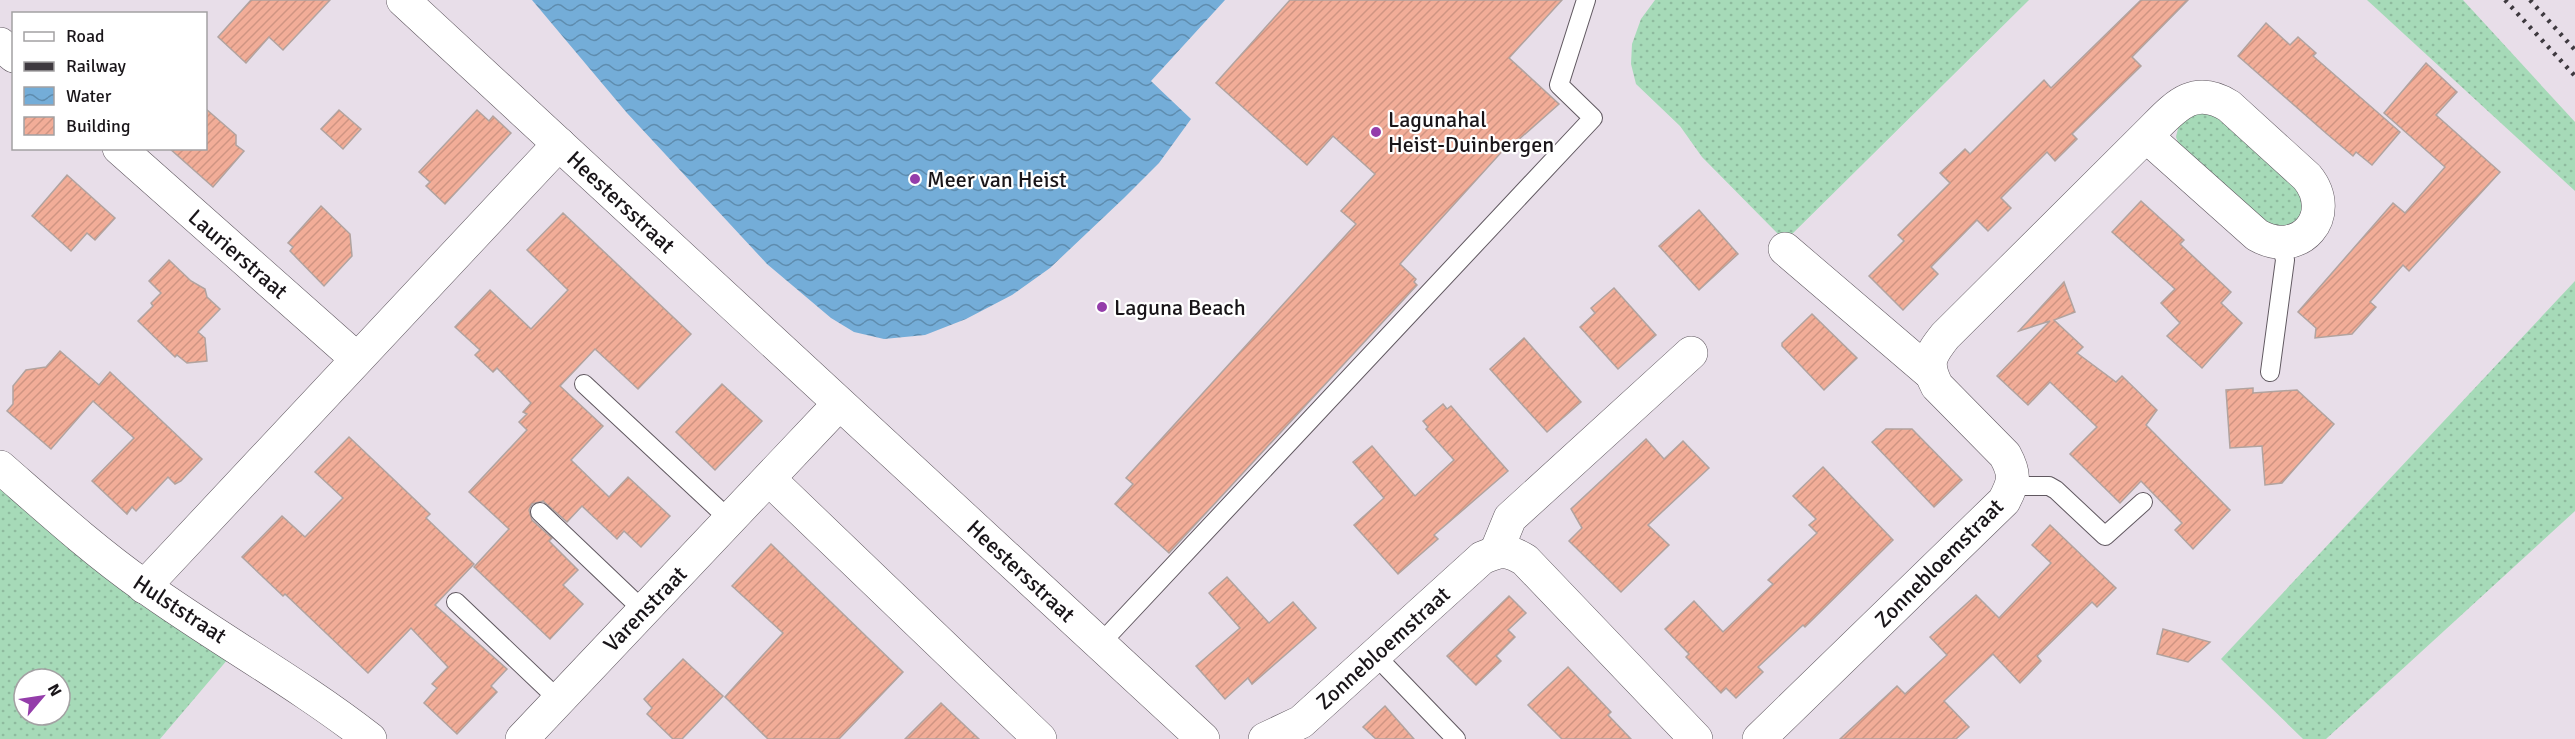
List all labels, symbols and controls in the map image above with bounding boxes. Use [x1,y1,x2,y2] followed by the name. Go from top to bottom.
[12,12,207,150] legend
[66,25,105,47] text: Road
[66,55,127,77] text: Railway
[66,85,112,107] text: Water
[1388,106,1554,158] place label: Lagunahal Heist-Duinbergen
[66,115,130,137] text: Building
[1369,125,1383,139] marker: Lagunahal Heist-Duinbergen
[561,145,681,259] street label: Heestersstraat
[927,166,1067,193] place label: Meer van Heist
[908,172,922,186] marker: Meer van Heist
[183,203,294,305] street label: Laurierstraat
[1114,294,1246,321] place label: Laguna Beach
[1095,300,1109,314] marker: Laguna Beach
[1869,493,2009,633] street label: Zonnebloemstraat
[961,514,1081,628] street label: Heestersstraat
[598,560,693,657] street label: Varenstraat
[128,569,232,649] street label: Hulststraat
[1310,581,1456,715] street label: Zonnebloemstraat
[12,667,72,727] north arrow
[43,680,66,700] text: N

